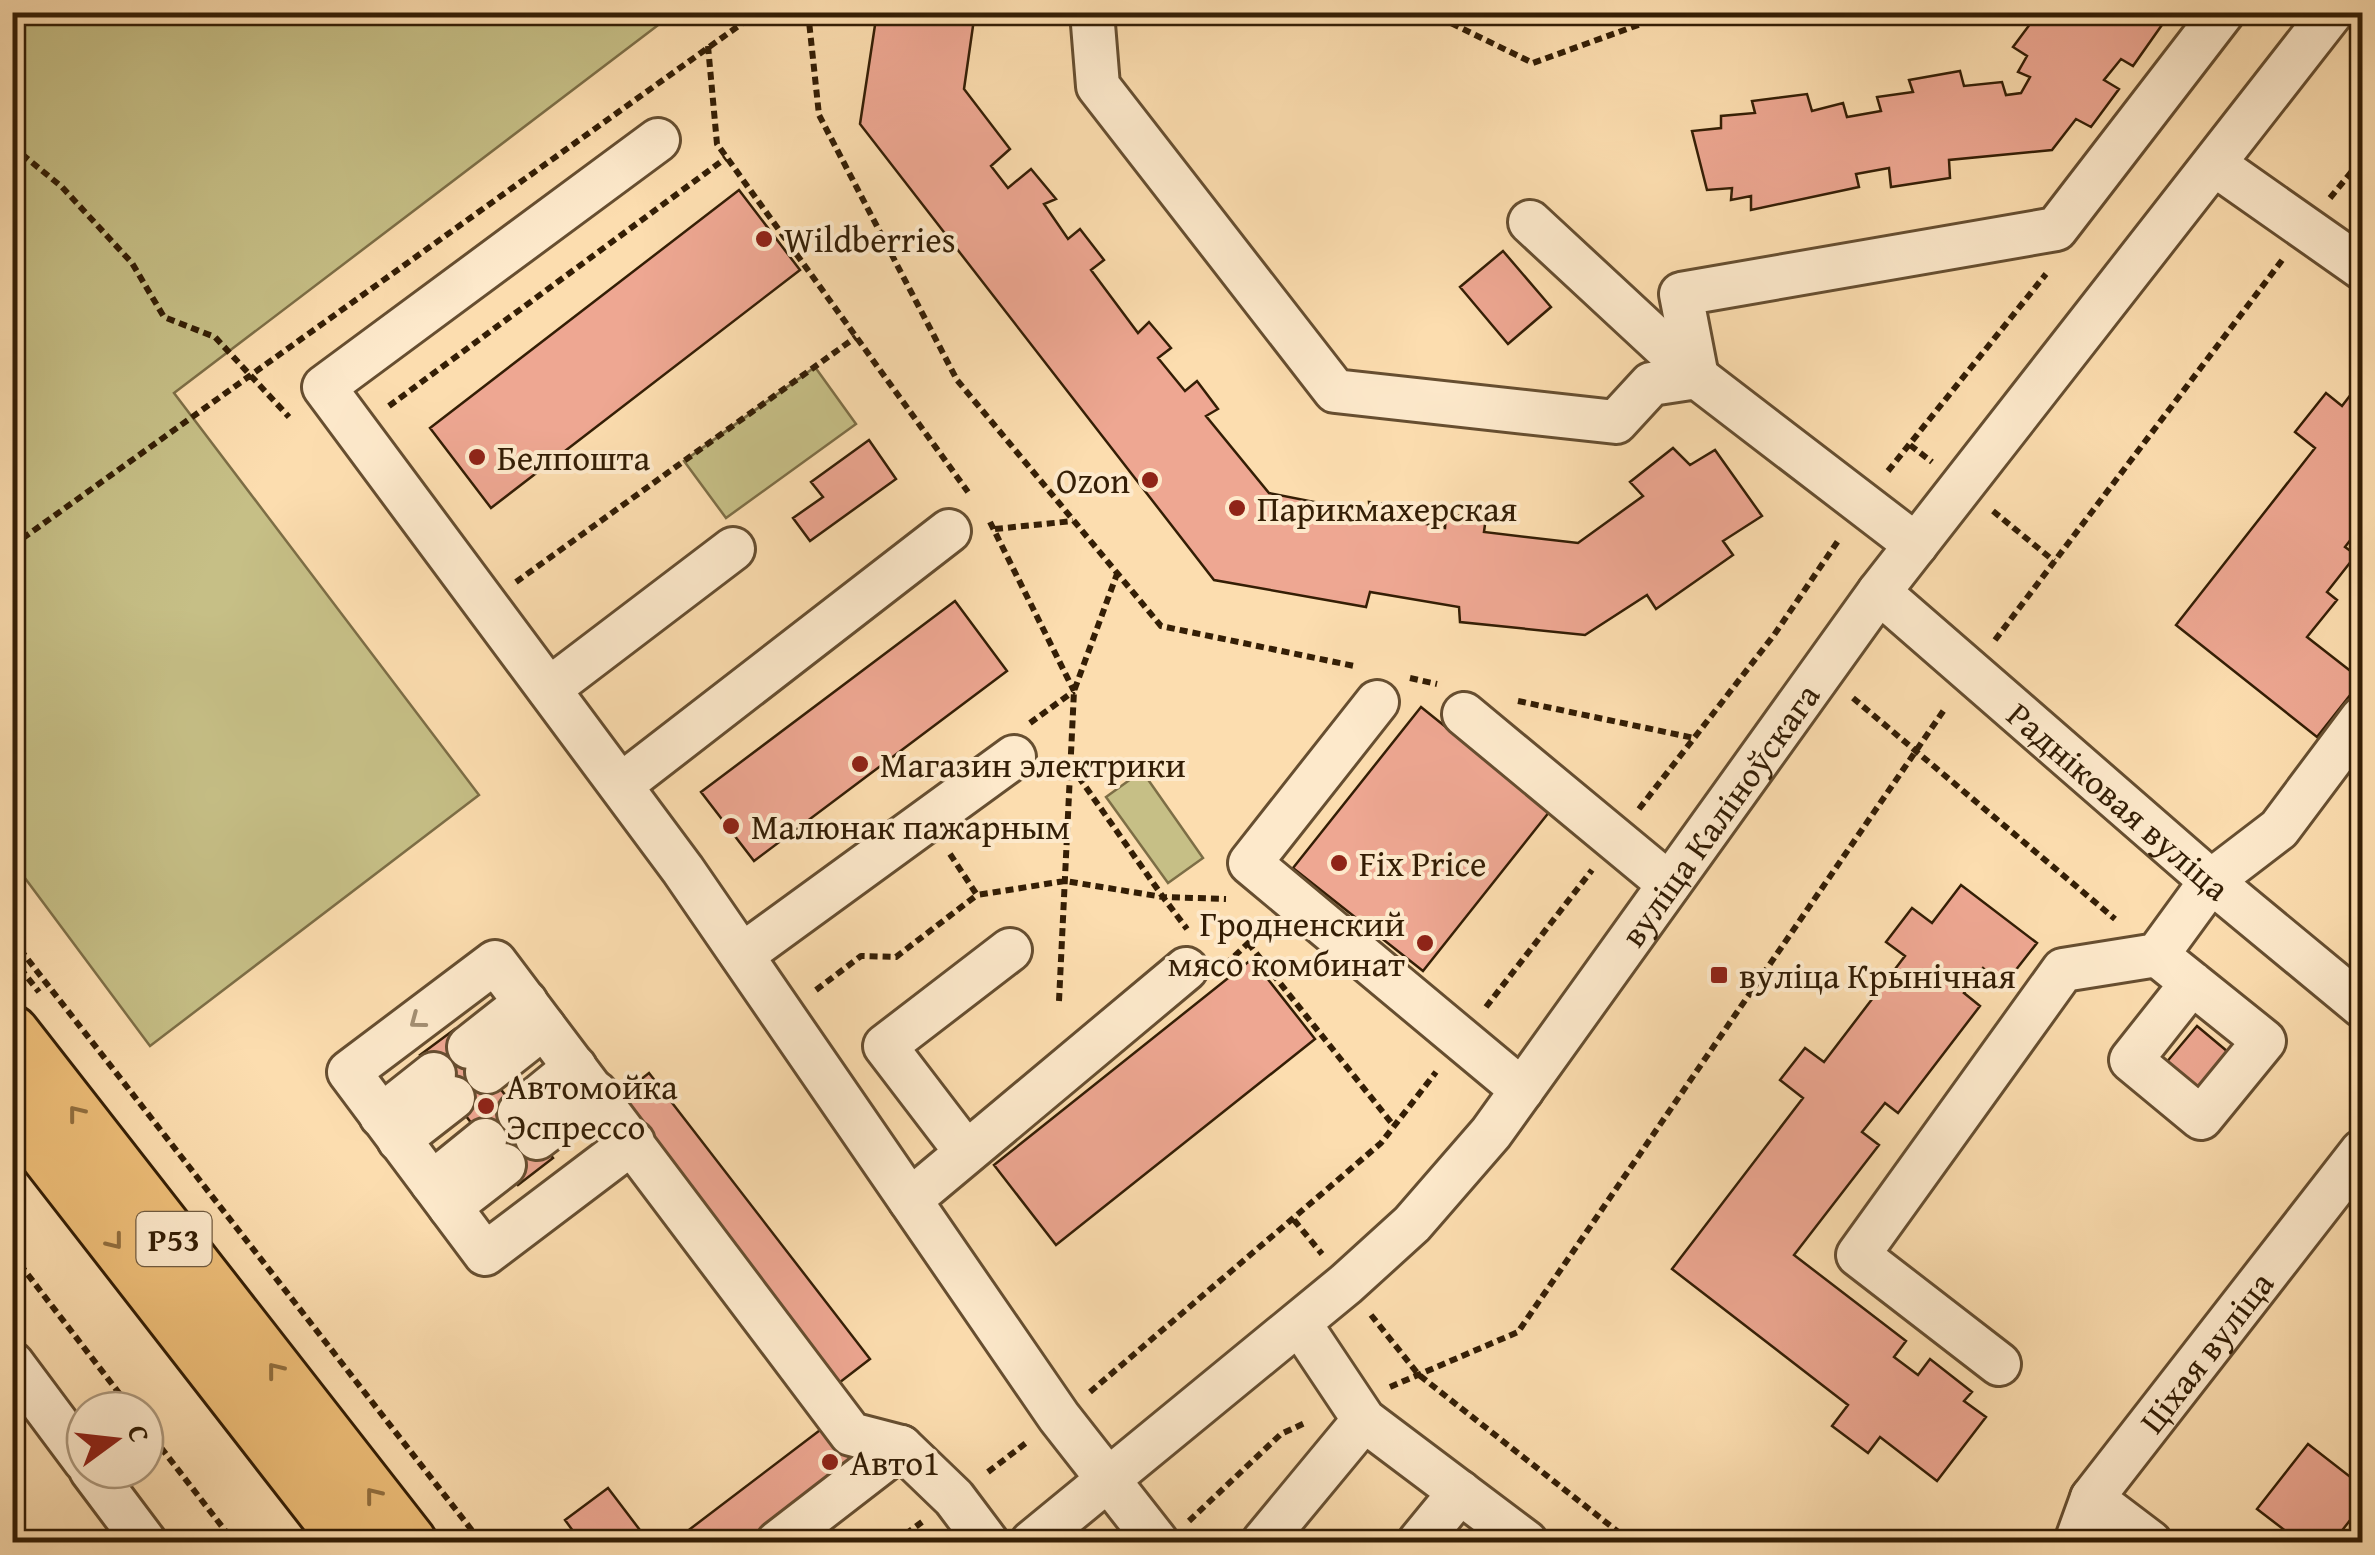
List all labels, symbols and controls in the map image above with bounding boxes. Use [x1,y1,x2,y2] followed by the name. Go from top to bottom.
[784,214,956,265] place label: Wildberries
[753,228,775,250] marker: Wildberries
[497,432,651,483] place label: Белпошта
[466,446,488,468] marker: Белпошта
[1056,455,1130,506] place label: Ozon
[1139,469,1161,491] marker: Ozon
[1257,483,1517,534] place label: Парикмахерская
[1226,497,1248,519] marker: Парикмахерская
[1607,672,1832,957] street label: вуліца Каліноўскага
[1996,689,2242,912] street label: Радніковая вуліца
[880,739,1186,790] place label: Магазин электрики
[849,753,871,775] marker: Магазин электрики
[751,801,1070,852] place label: Малюнак пажарным
[720,815,742,837] marker: Малюнак пажарным
[1359,838,1486,889] place label: Fix Price
[1328,852,1350,874] marker: Fix Price
[1167,898,1405,989] place label: Гродненский мясо комбинат
[1414,932,1436,954] marker: Гродненский мясо комбинат
[1739,950,2016,1001] place label: вуліца Крынічная
[1708,964,1730,986] marker: вуліца Крынічная
[410,1009,428,1026] one-way arrow
[506,1061,678,1152] place label: Автомойка Эспрессо
[475,1095,497,1117] marker: Автомойка Эспрессо
[70,1106,87,1124] one-way arrow
[136,1212,212,1266] road number: Р53
[103,1231,121,1249] one-way arrow
[2126,1260,2285,1444] street label: Ціхая вуліца
[269,1363,287,1381] one-way arrow
[65,1390,165,1490] north arrow
[118,1420,161,1446] text: С
[850,1437,940,1488] place label: Авто1
[819,1451,841,1473] marker: Авто1
[367,1488,384,1506] one-way arrow

